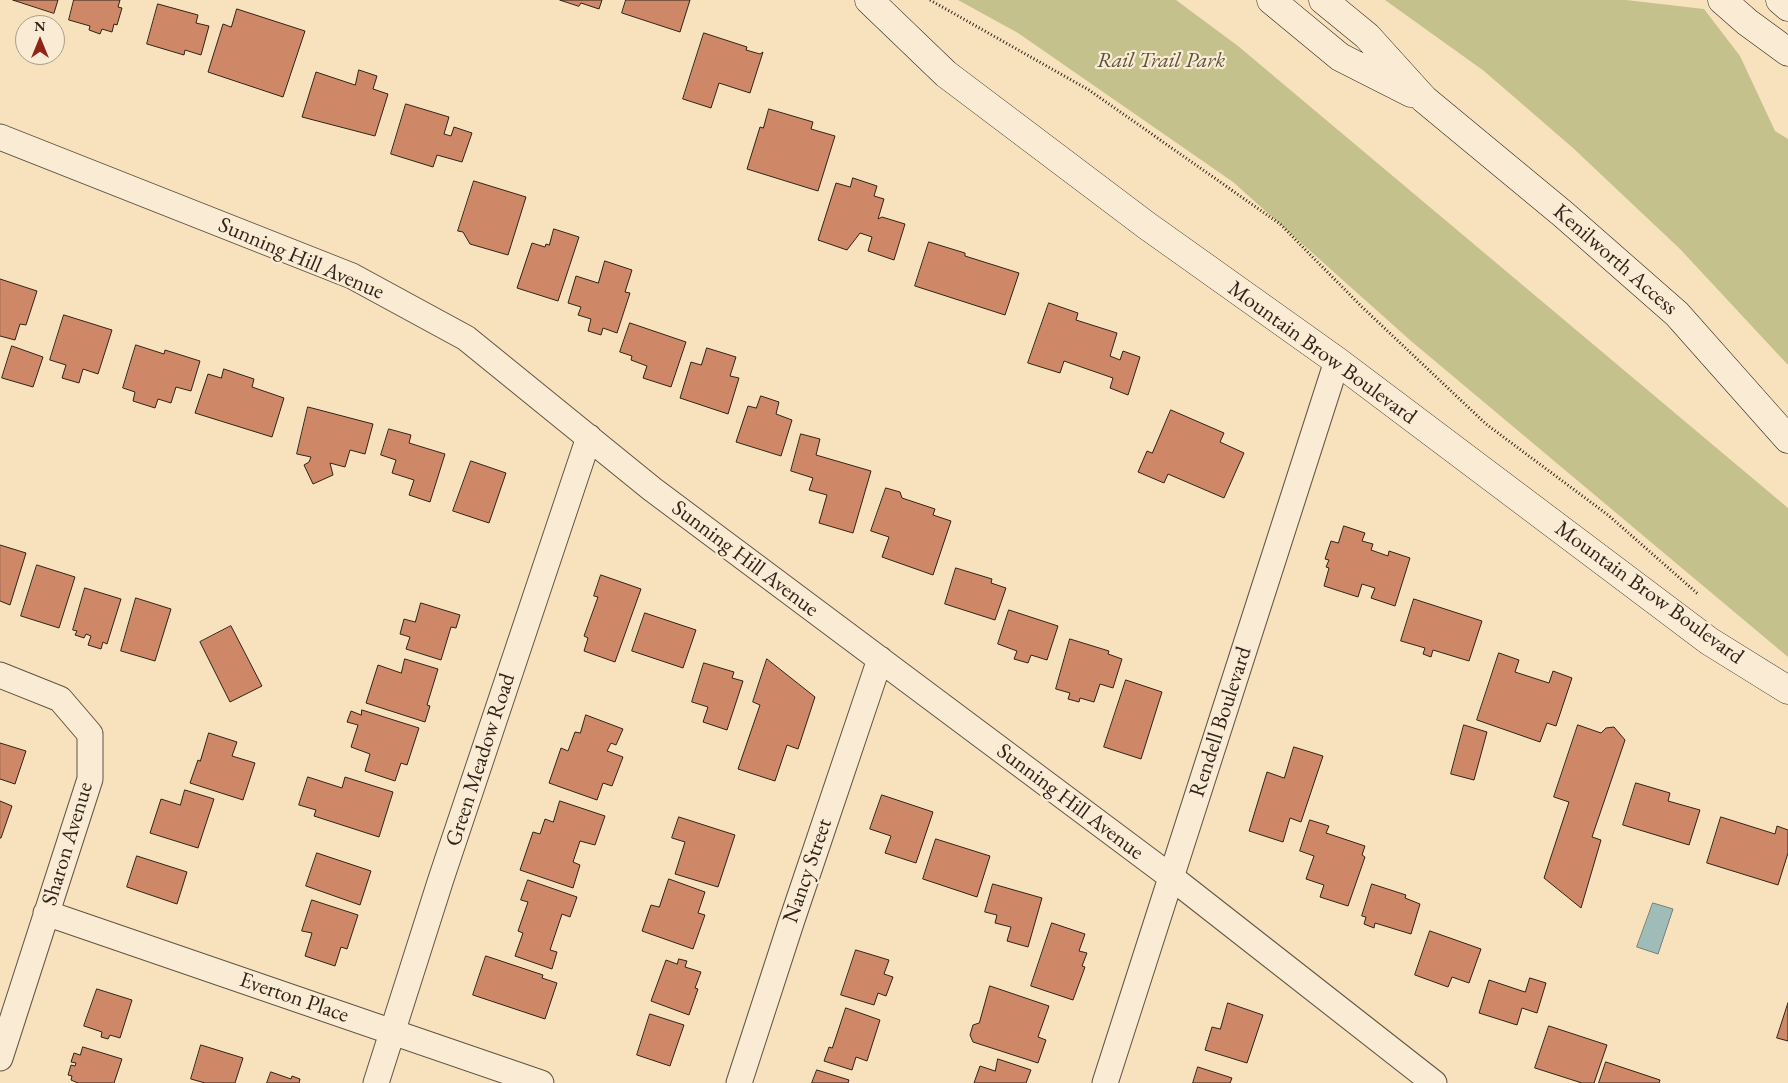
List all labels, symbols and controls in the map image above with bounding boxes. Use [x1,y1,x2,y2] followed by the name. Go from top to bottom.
[15,15,65,65] north arrow
[34,17,46,35] text: N
[1097,48,1225,74] park label: Rail Trail Park
[1547,199,1683,321] street label: Kenilworth Access
[214,212,388,306] street label: Sunning Hill Avenue
[1223,276,1421,430] street label: Mountain Brow Boulevard
[666,495,824,623] street label: Sunning Hill Avenue
[1550,516,1748,670] street label: Mountain Brow Boulevard
[1184,644,1258,800] street label: Rendell Boulevard
[441,670,521,850] street label: Green Meadow Road
[991,738,1149,866] street label: Sunning Hill Avenue
[37,779,99,909] street label: Sharon Avenue
[778,815,838,927] street label: Nancy Street
[236,967,352,1029] street label: Everton Place

